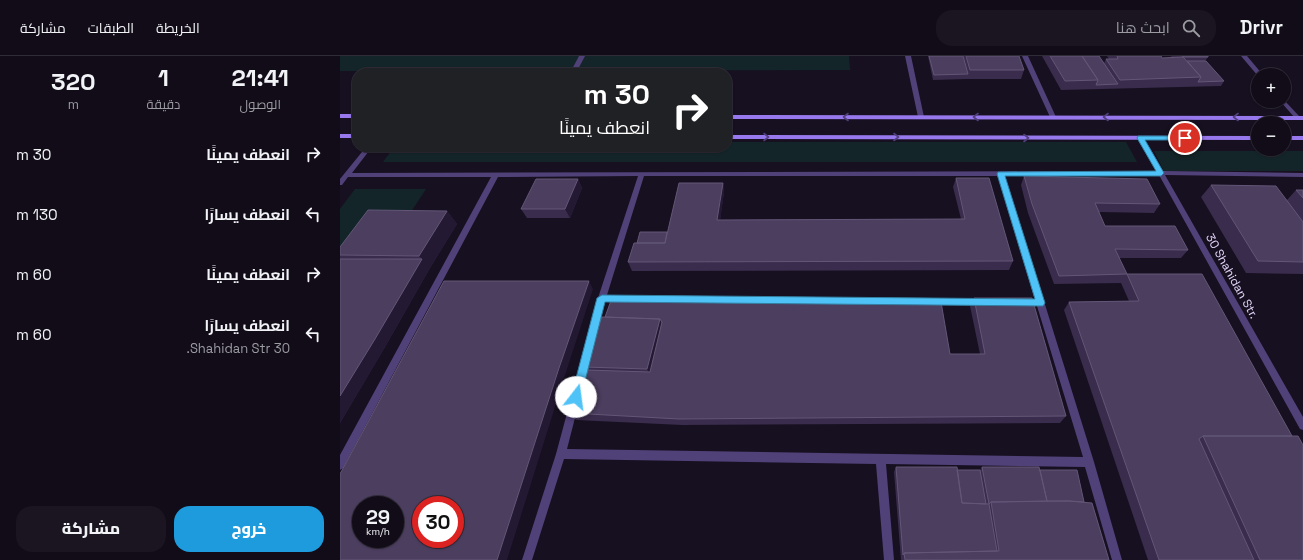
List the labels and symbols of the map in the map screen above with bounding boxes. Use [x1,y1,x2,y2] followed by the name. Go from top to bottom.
[843,113,849,121] one-way arrow
[973,113,979,121] one-way arrow
[1103,113,1109,121] one-way arrow
[1233,113,1239,121] one-way arrow
[1168,121,1202,155] pin
[763,133,769,141] one-way arrow
[893,133,899,141] one-way arrow
[1023,134,1029,142] one-way arrow
[1202,231,1262,321] street label: 30 Shahidan Str.
[555,376,597,418] position arrow
[412,496,464,548] speed limit sign: 30

